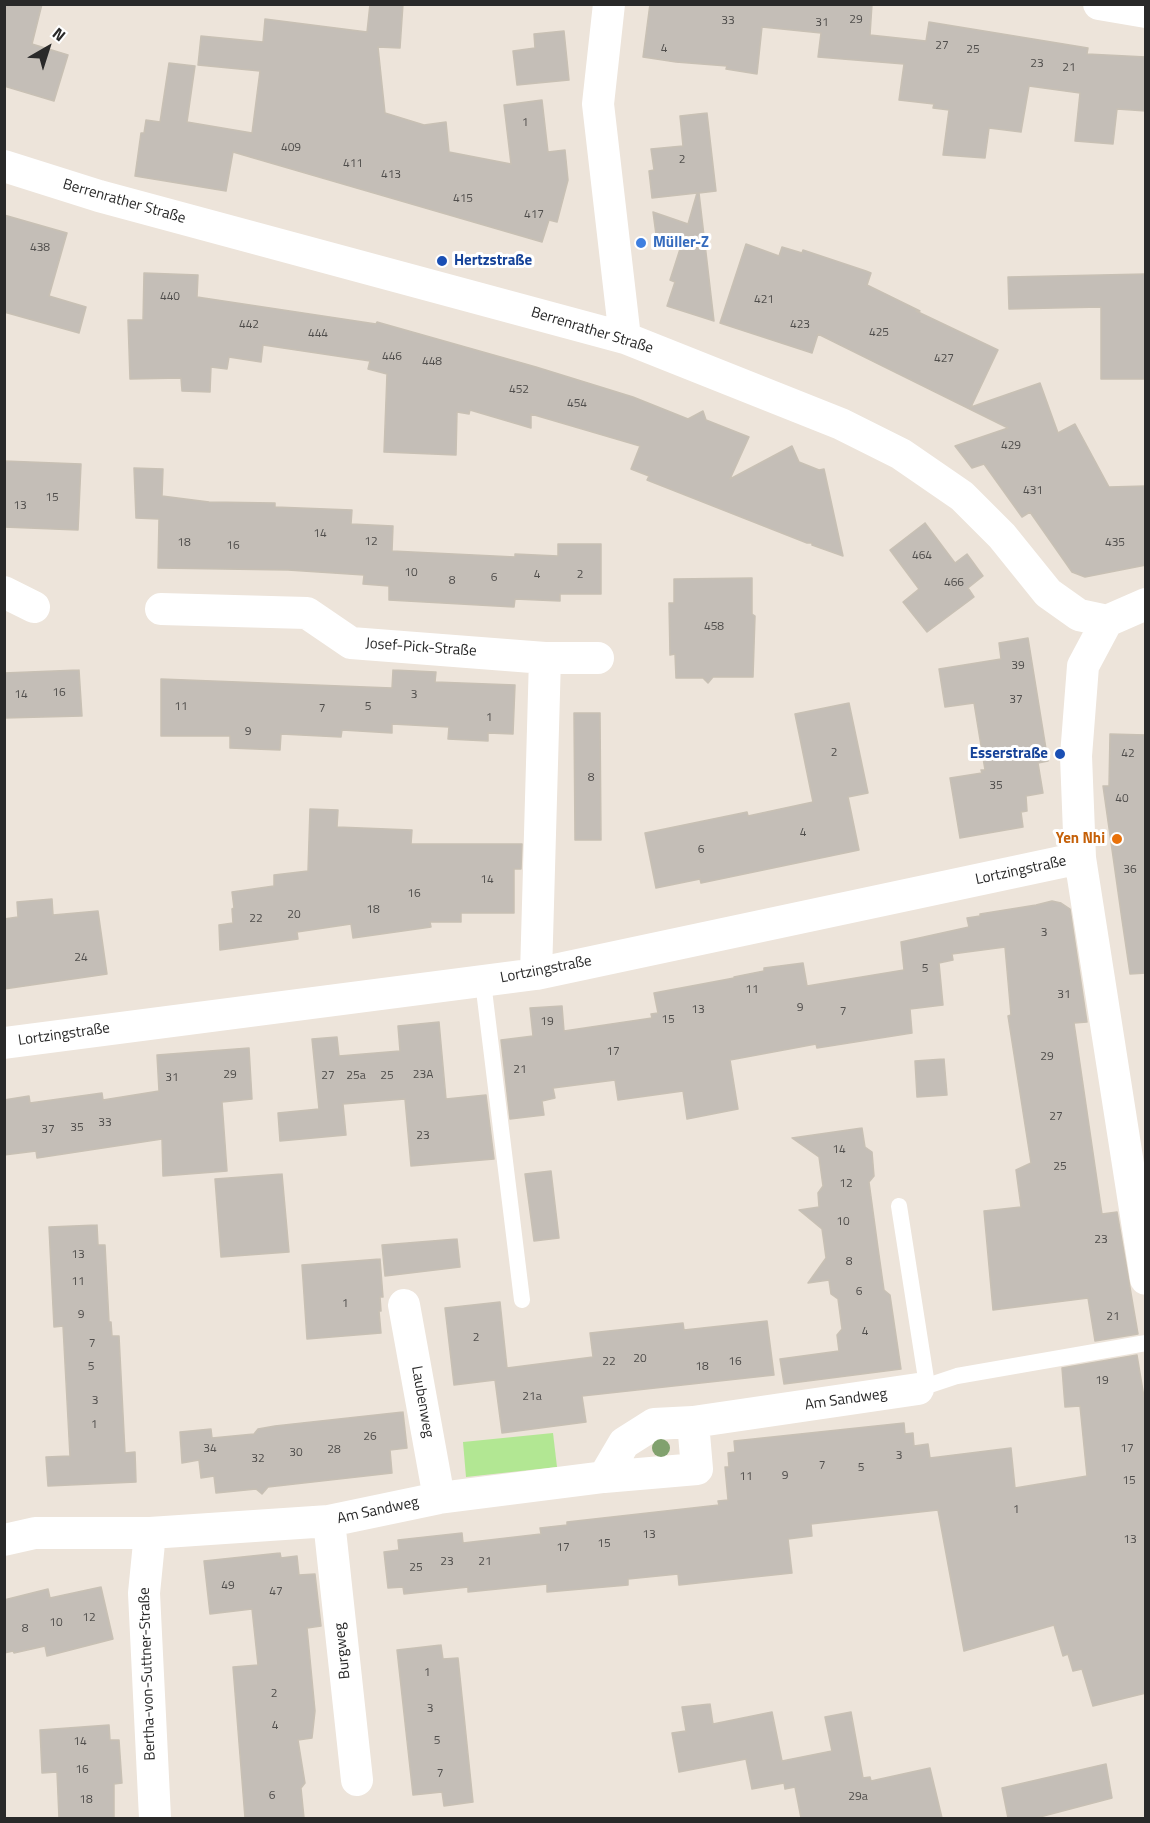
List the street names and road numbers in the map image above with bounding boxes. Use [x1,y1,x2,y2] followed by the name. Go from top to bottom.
[61,176,187,228] street label: Berrenrather Straße
[529,304,655,358] street label: Berrenrather Straße
[365,635,477,661] street label: Josef-Pick-Straße
[974,853,1068,889] street label: Lortzingstraße
[499,952,593,988] street label: Lortzingstraße
[17,1020,111,1050] street label: Lortzingstraße
[407,1365,437,1439] street label: Laubenweg
[804,1385,888,1415] street label: Am Sandweg
[336,1494,420,1528] street label: Am Sandweg
[136,1587,160,1761] street label: Bertha-von-Suttner-Straße
[331,1622,355,1680] street label: Burgweg

